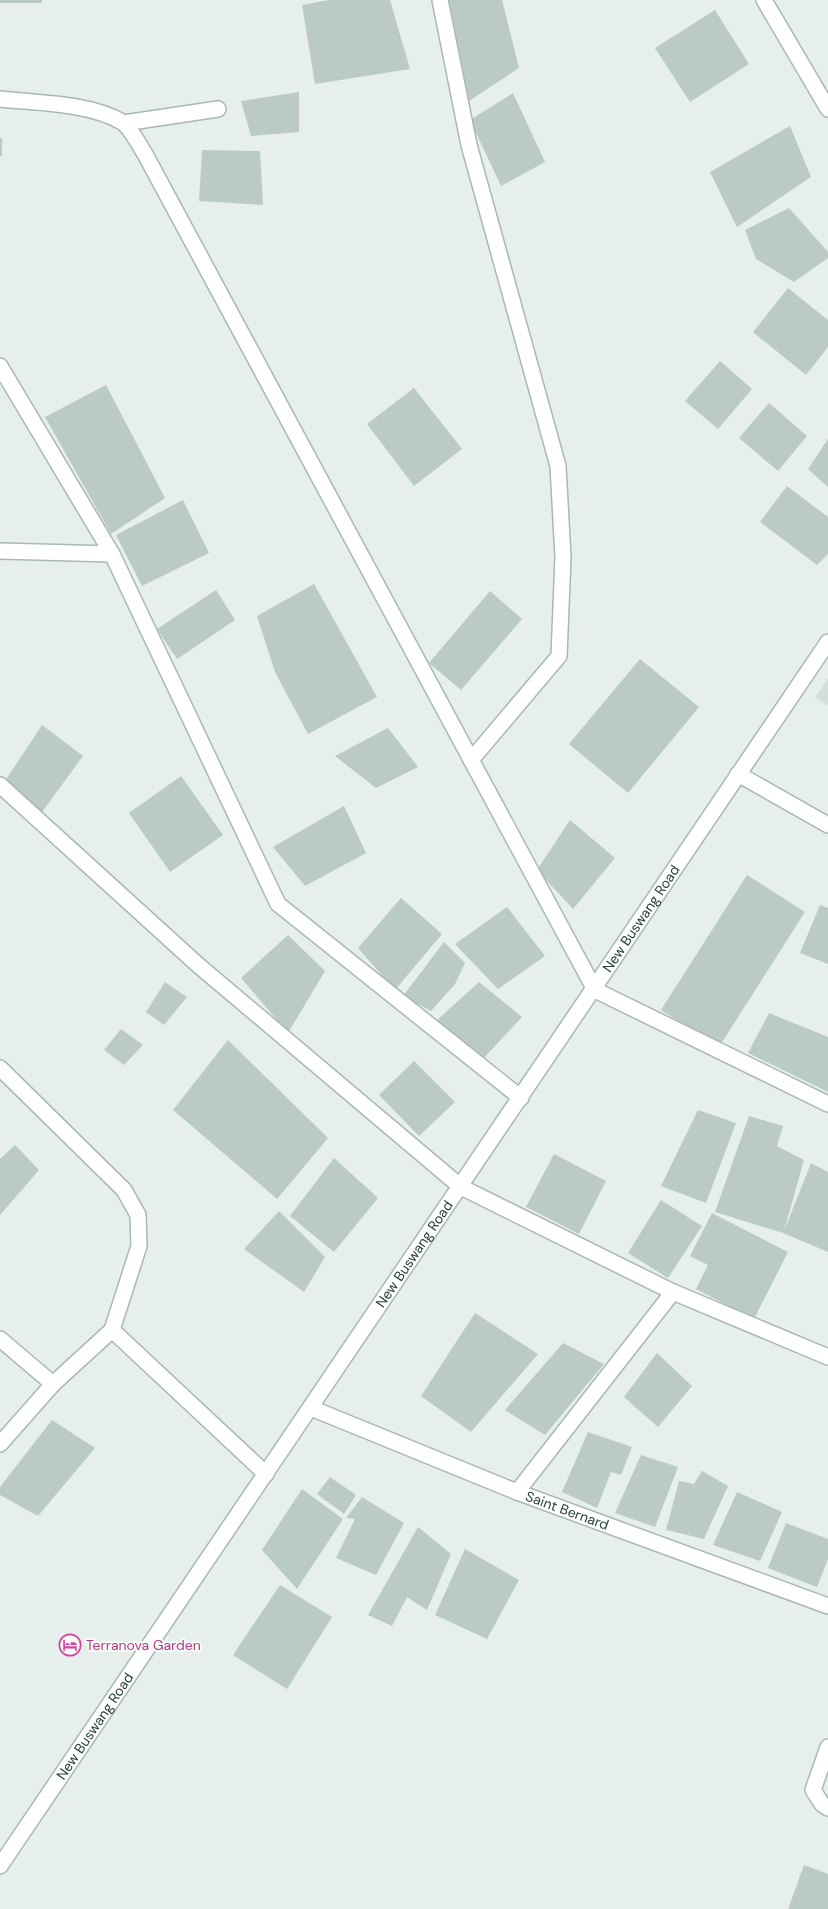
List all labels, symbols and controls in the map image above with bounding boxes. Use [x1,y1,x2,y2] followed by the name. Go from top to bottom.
[598,861,684,975] street label: New Buswang Road
[372,1197,457,1311] street label: New Buswang Road
[523,1487,611,1534] street label: Saint Bernard
[58,1633,82,1657] hotel icon: Terranova Garden
[86,1636,201,1654] place label: Terranova Garden
[52,1669,137,1783] street label: New Buswang Road

